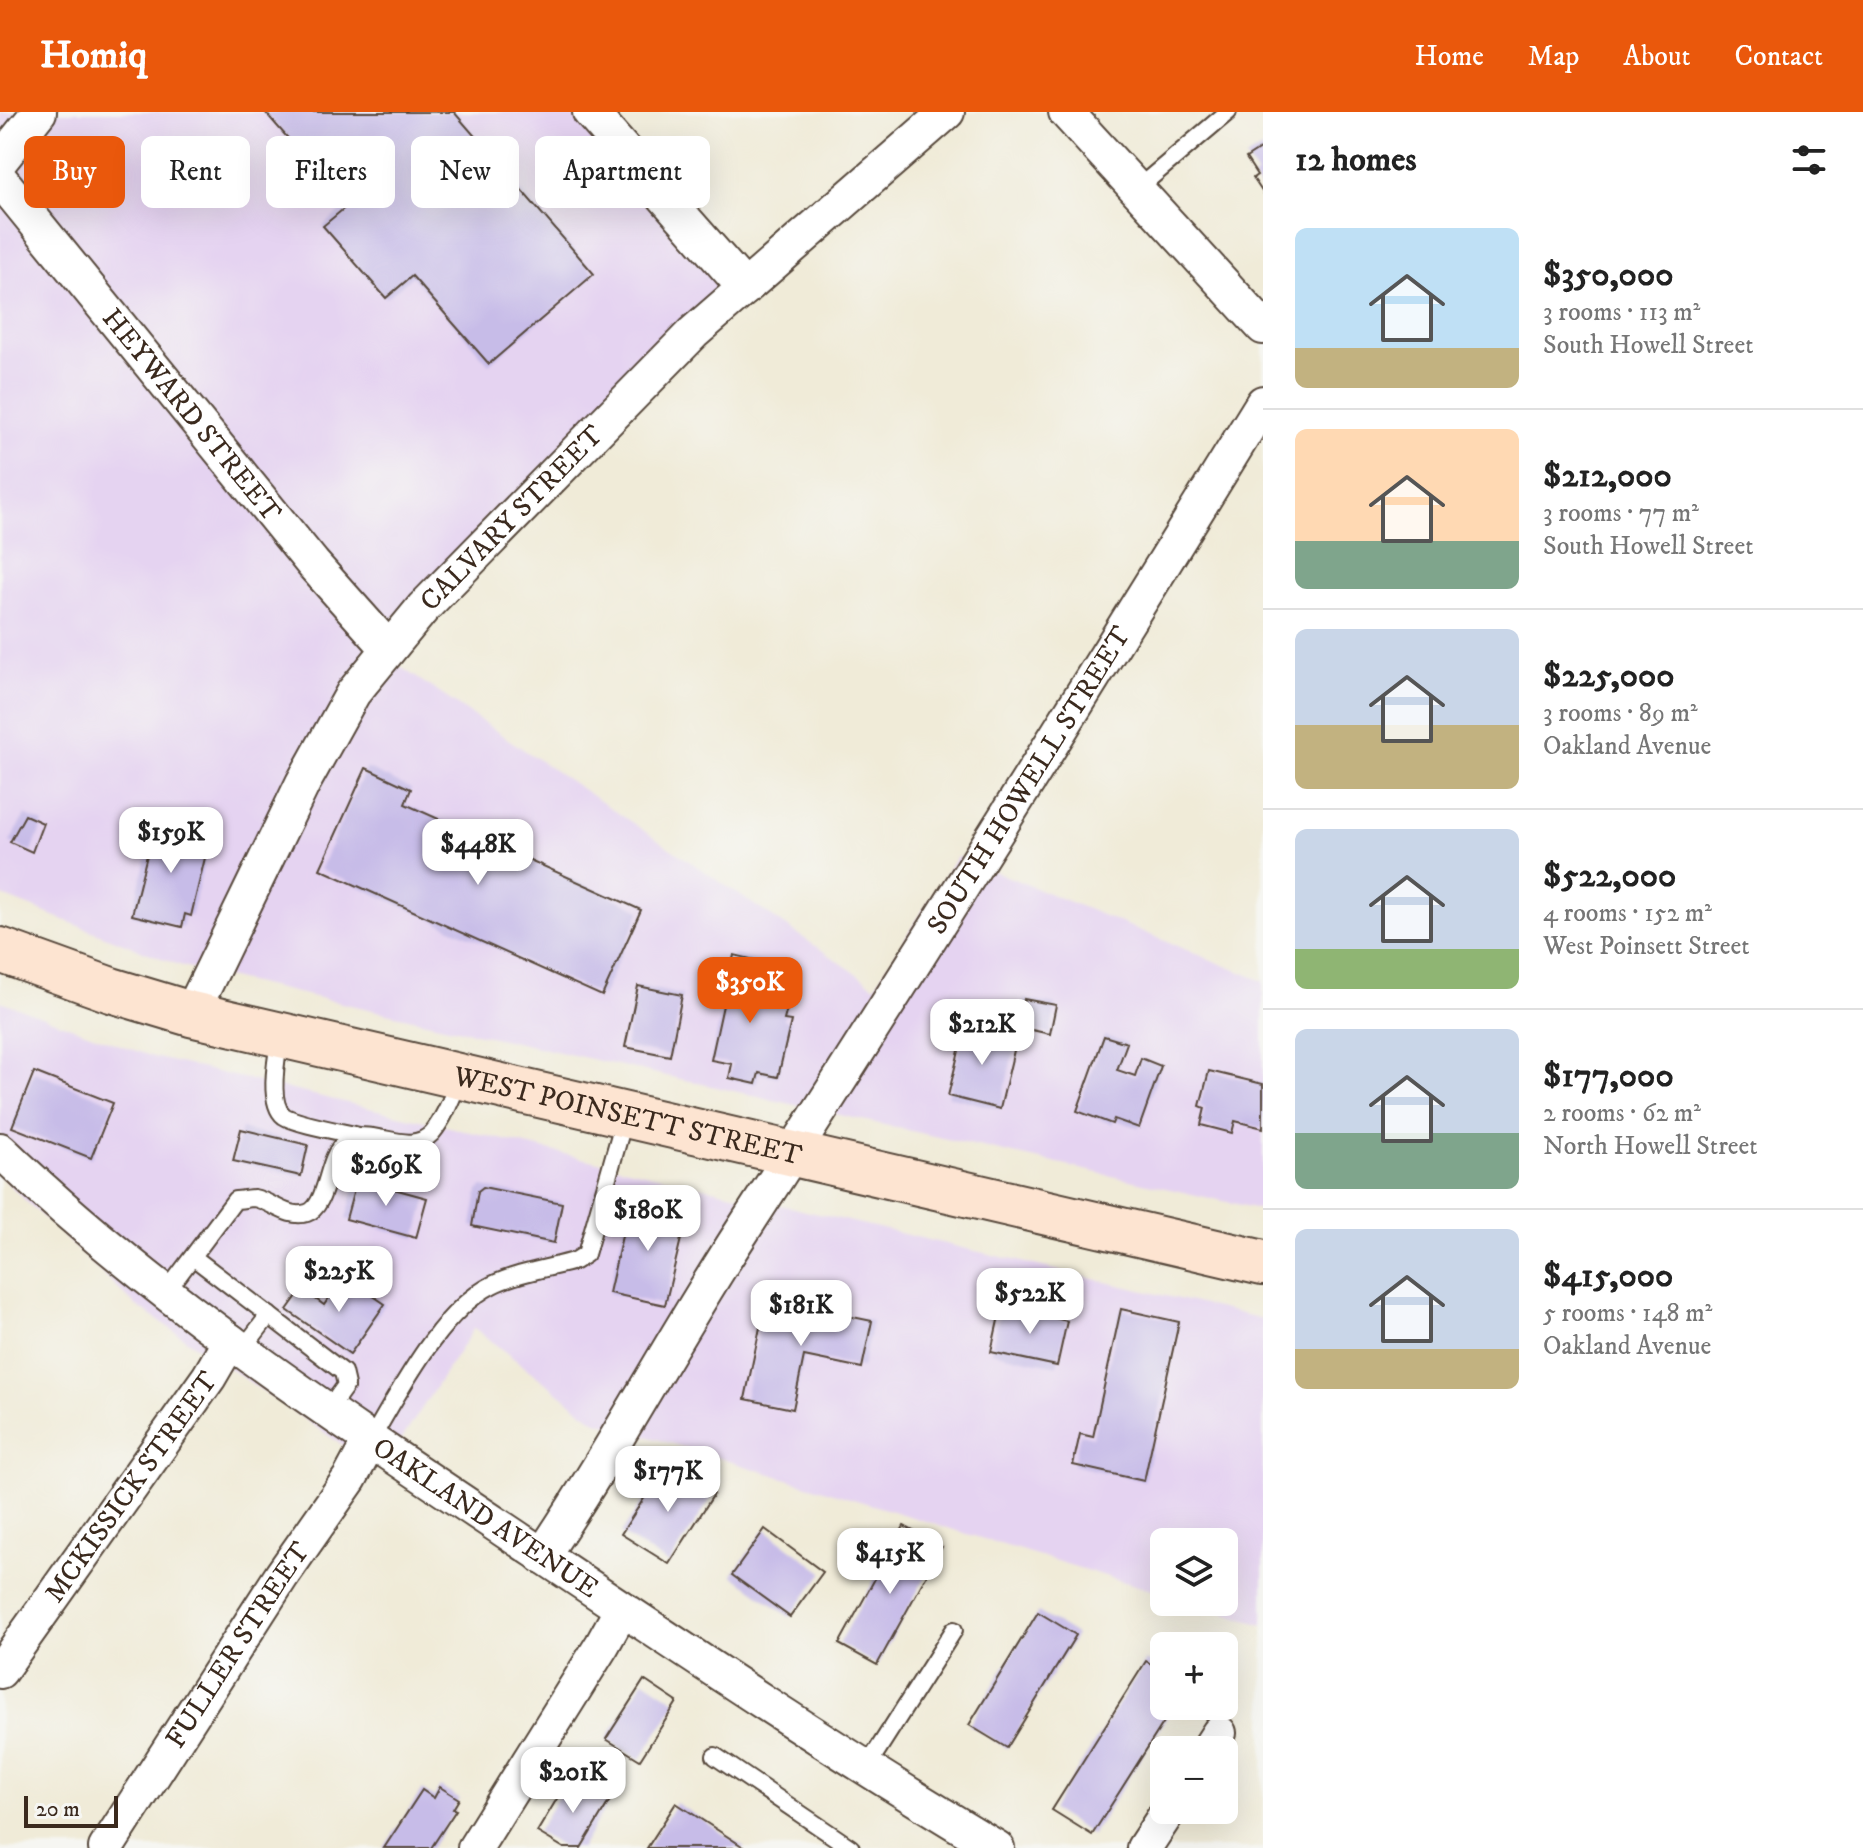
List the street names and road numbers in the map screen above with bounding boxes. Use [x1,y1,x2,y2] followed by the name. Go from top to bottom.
[95,301,289,529] street label: HEYWARD STREET
[412,418,610,618] street label: CALVARY STREET
[919,620,1138,941] street label: SOUTH HOWELL STREET
[449,1058,805,1173] street label: WEST POINSETT STREET
[37,1364,225,1609] street label: MCKISSICK STREET
[366,1429,605,1606] street label: OAKLAND AVENUE
[158,1535,317,1755] street label: FULLER STREET

